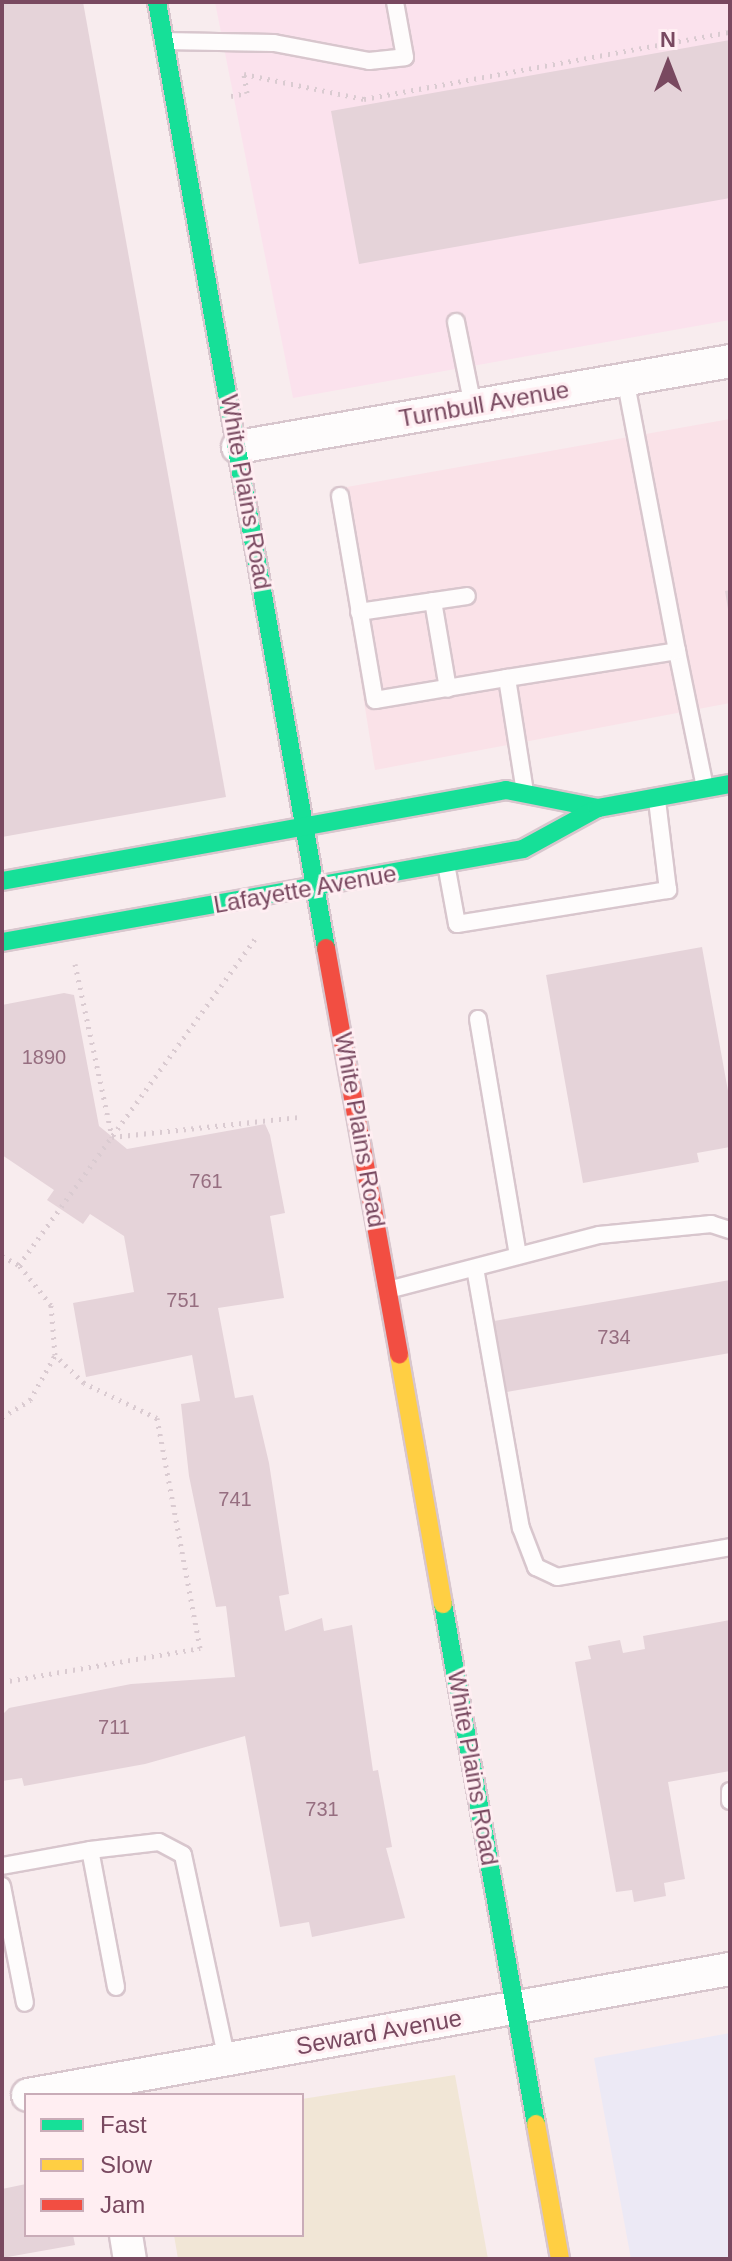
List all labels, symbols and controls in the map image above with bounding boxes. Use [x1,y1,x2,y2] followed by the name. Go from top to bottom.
[628,24,708,104] north arrow
[660,27,676,52] text: N
[396,375,572,433] street label: Turnbull Avenue
[215,392,277,592] street label: White Plains Road
[211,859,399,919] street label: Lafayette Avenue
[329,1030,391,1230] street label: White Plains Road
[22,1045,66,1069] house number: 1890
[189,1169,223,1193] house number: 761
[166,1288,200,1312] house number: 751
[597,1325,631,1349] house number: 734
[218,1487,252,1511] house number: 741
[442,1668,504,1868] street label: White Plains Road
[98,1715,130,1739] house number: 711
[305,1797,339,1821] house number: 731
[293,2003,465,2061] street label: Seward Avenue
[24,2093,304,2237] legend
[100,2111,147,2138] text: Fast
[100,2151,152,2178] text: Slow
[100,2191,145,2218] text: Jam

